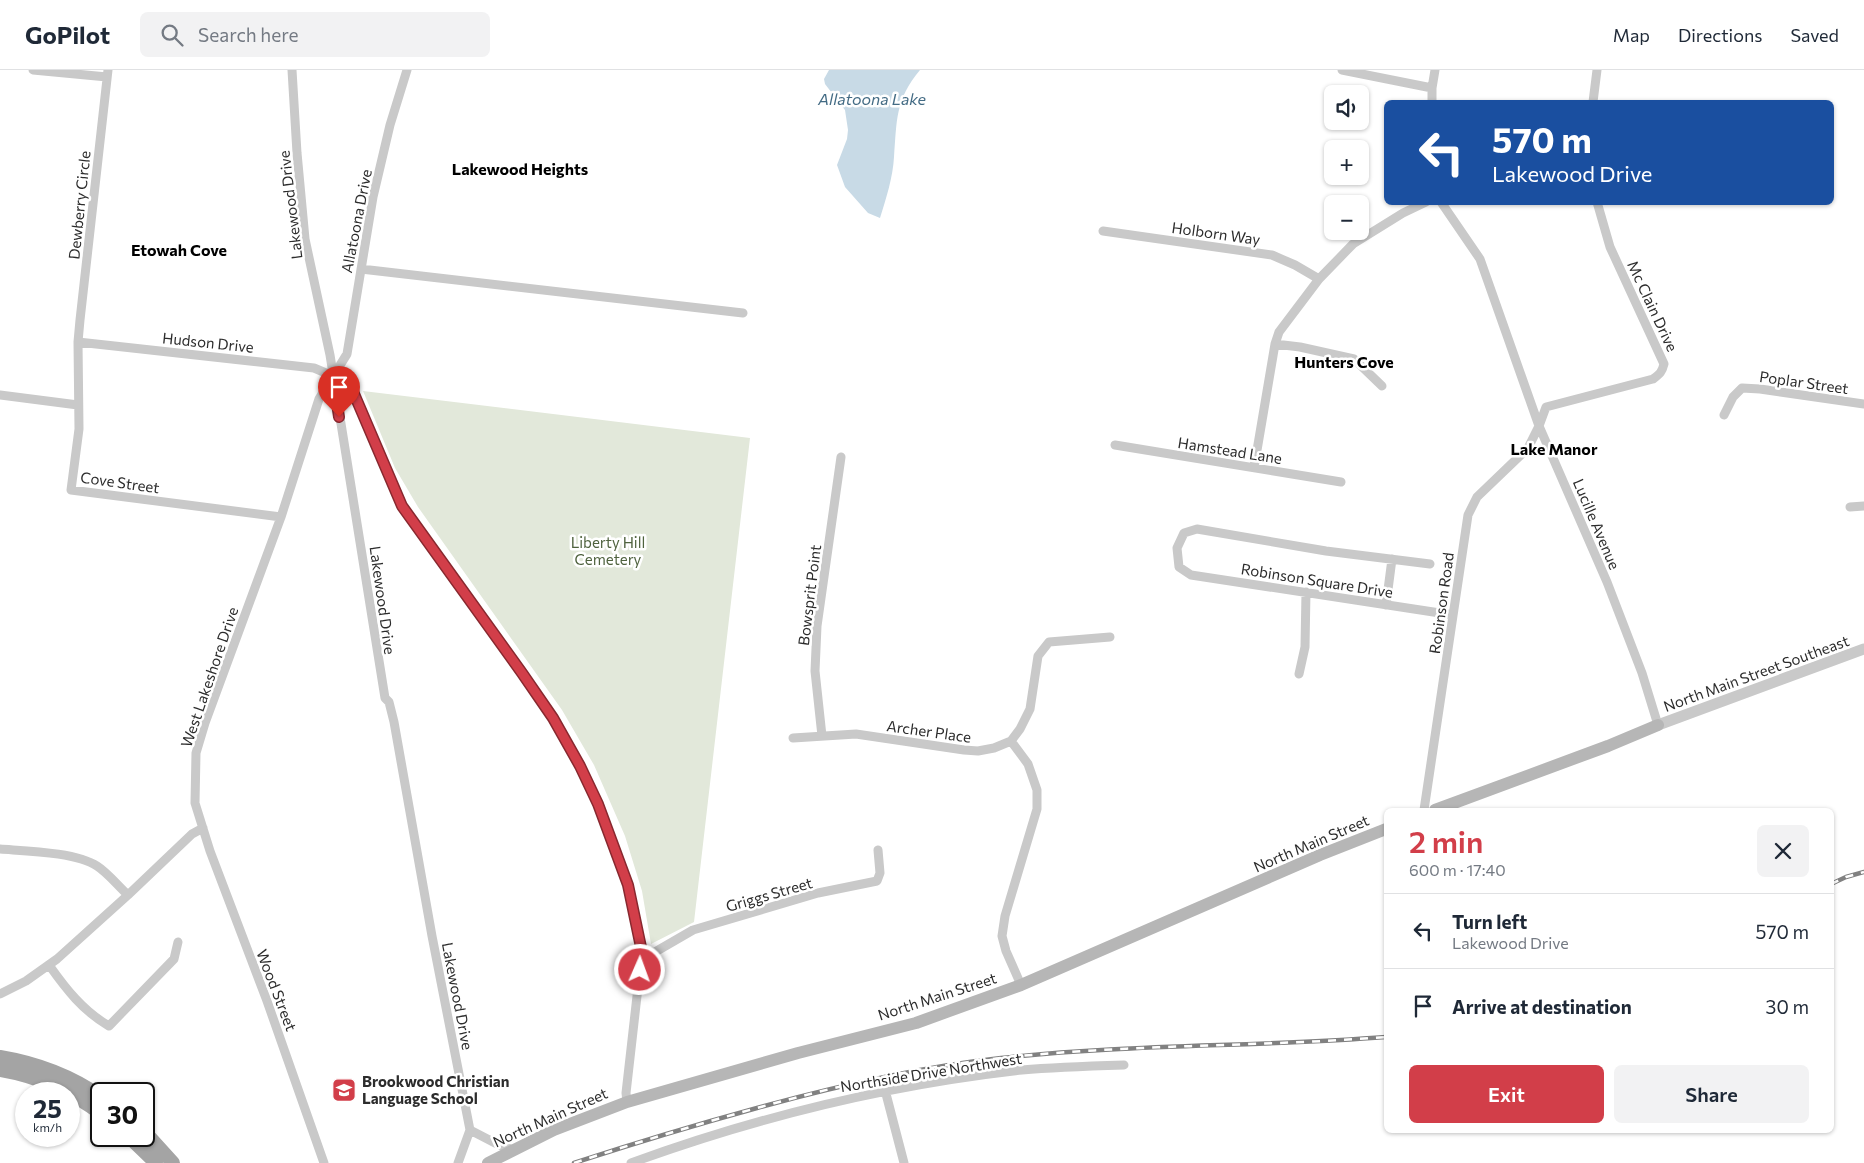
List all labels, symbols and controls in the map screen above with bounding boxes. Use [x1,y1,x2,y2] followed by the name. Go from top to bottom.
[140,12,490,57] search box
[25,20,110,49] text: GoPilot
[158,21,186,49] icon: search
[198,23,299,46] text: Search here
[1613,24,1650,46] text: Map
[1678,24,1762,46] text: Directions
[1790,24,1839,46] text: Saved
[1324,85,1369,240] map controls
[1324,85,1369,130] button: sound
[817,89,927,108] water label: Allatoona Lake
[1492,117,1592,160] text: 570 m
[1409,120,1474,185] icon: left
[1324,140,1369,185] button: +
[64,150,94,260] street label: Dewberry Circle
[274,150,306,260] street label: Lakewood Drive
[452,159,588,178] district label: Lakewood Heights
[1492,160,1652,187] text: Lakewood Drive
[337,168,375,274] street label: Allatoona Drive
[1324,195,1369,240] button: −
[1171,218,1262,248] street label: Holborn Way
[131,240,227,259] district label: Etowah Cove
[1624,258,1682,354] street label: Mc Clain Drive
[161,328,255,356] street label: Hudson Drive
[1294,352,1394,371] district label: Hunters Cove
[318,366,360,417] pin
[1758,367,1850,397] street label: Poplar Street
[325,373,353,401] icon: arrive
[1177,433,1283,467] street label: Hamstead Lane
[1510,439,1598,458] district label: Lake Manor
[79,468,161,496] street label: Cove Street
[1570,476,1624,572] street label: Lucille Avenue
[571,533,645,568] park label: Liberty Hill Cemetery
[794,543,824,647] street label: Bowsprit Point
[366,545,400,655] street label: Lakewood Drive
[1425,551,1457,655] street label: Robinson Road
[1240,559,1394,601] street label: Robinson Square Drive
[177,604,242,750] street label: West Lakeshore Drive
[1661,631,1851,715] street label: North Main Street Southeast
[886,716,973,746] street label: Archer Place
[1251,811,1371,875] street label: North Main Street
[1409,822,1483,859] text: 2 min
[1757,825,1809,877] button: close
[1409,860,1506,879] text: 600 m · 17:40
[724,873,814,915] street label: Griggs Street
[1452,910,1527,933] text: Turn left
[1409,917,1437,945] icon: left
[1755,920,1809,943] text: 570 m
[1452,933,1569,952] text: Lakewood Drive
[439,941,477,1051] street label: Lakewood Drive
[613,943,665,995] position arrow
[253,947,301,1033] street label: Wood Street
[875,968,999,1024] street label: North Main Street
[1409,992,1437,1020] icon: arrive
[1452,995,1632,1018] text: Arrive at destination
[1766,995,1809,1018] text: 30 m
[839,1049,1023,1095] street label: Northside Drive Northwest
[1409,1065,1604,1123] button: Exit
[1614,1065,1809,1123] button: Share
[362,1072,509,1107] place label: Brookwood Christian Language School
[331,1077,357,1103] school or university icon: Brookwood Christian Language School
[90,1082,155,1147] speed limit sign: 30
[490,1084,610,1150] street label: North Main Street
[33,1093,62,1123] text: 25
[33,1120,62,1134] text: km/h

